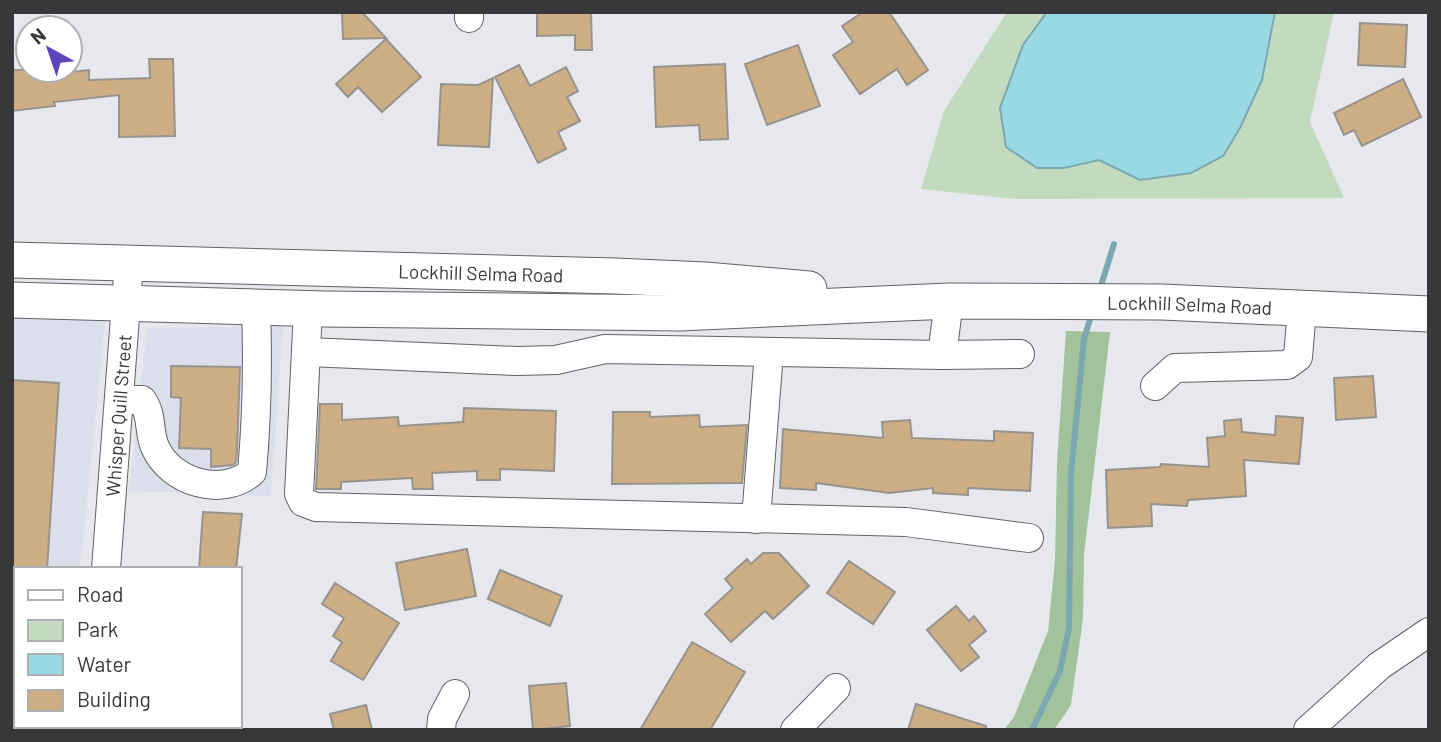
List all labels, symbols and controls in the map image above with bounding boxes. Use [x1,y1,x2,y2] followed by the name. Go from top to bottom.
[14,14,84,84] north arrow
[26,23,50,48] text: N
[398,259,564,286] street label: Lockhill Selma Road
[1107,290,1273,318] street label: Lockhill Selma Road
[100,333,135,497] street label: Whisper Quill Street
[14,567,242,728] legend
[77,581,123,606] text: Road
[77,616,118,641] text: Park
[77,651,132,676] text: Water
[77,686,151,711] text: Building

